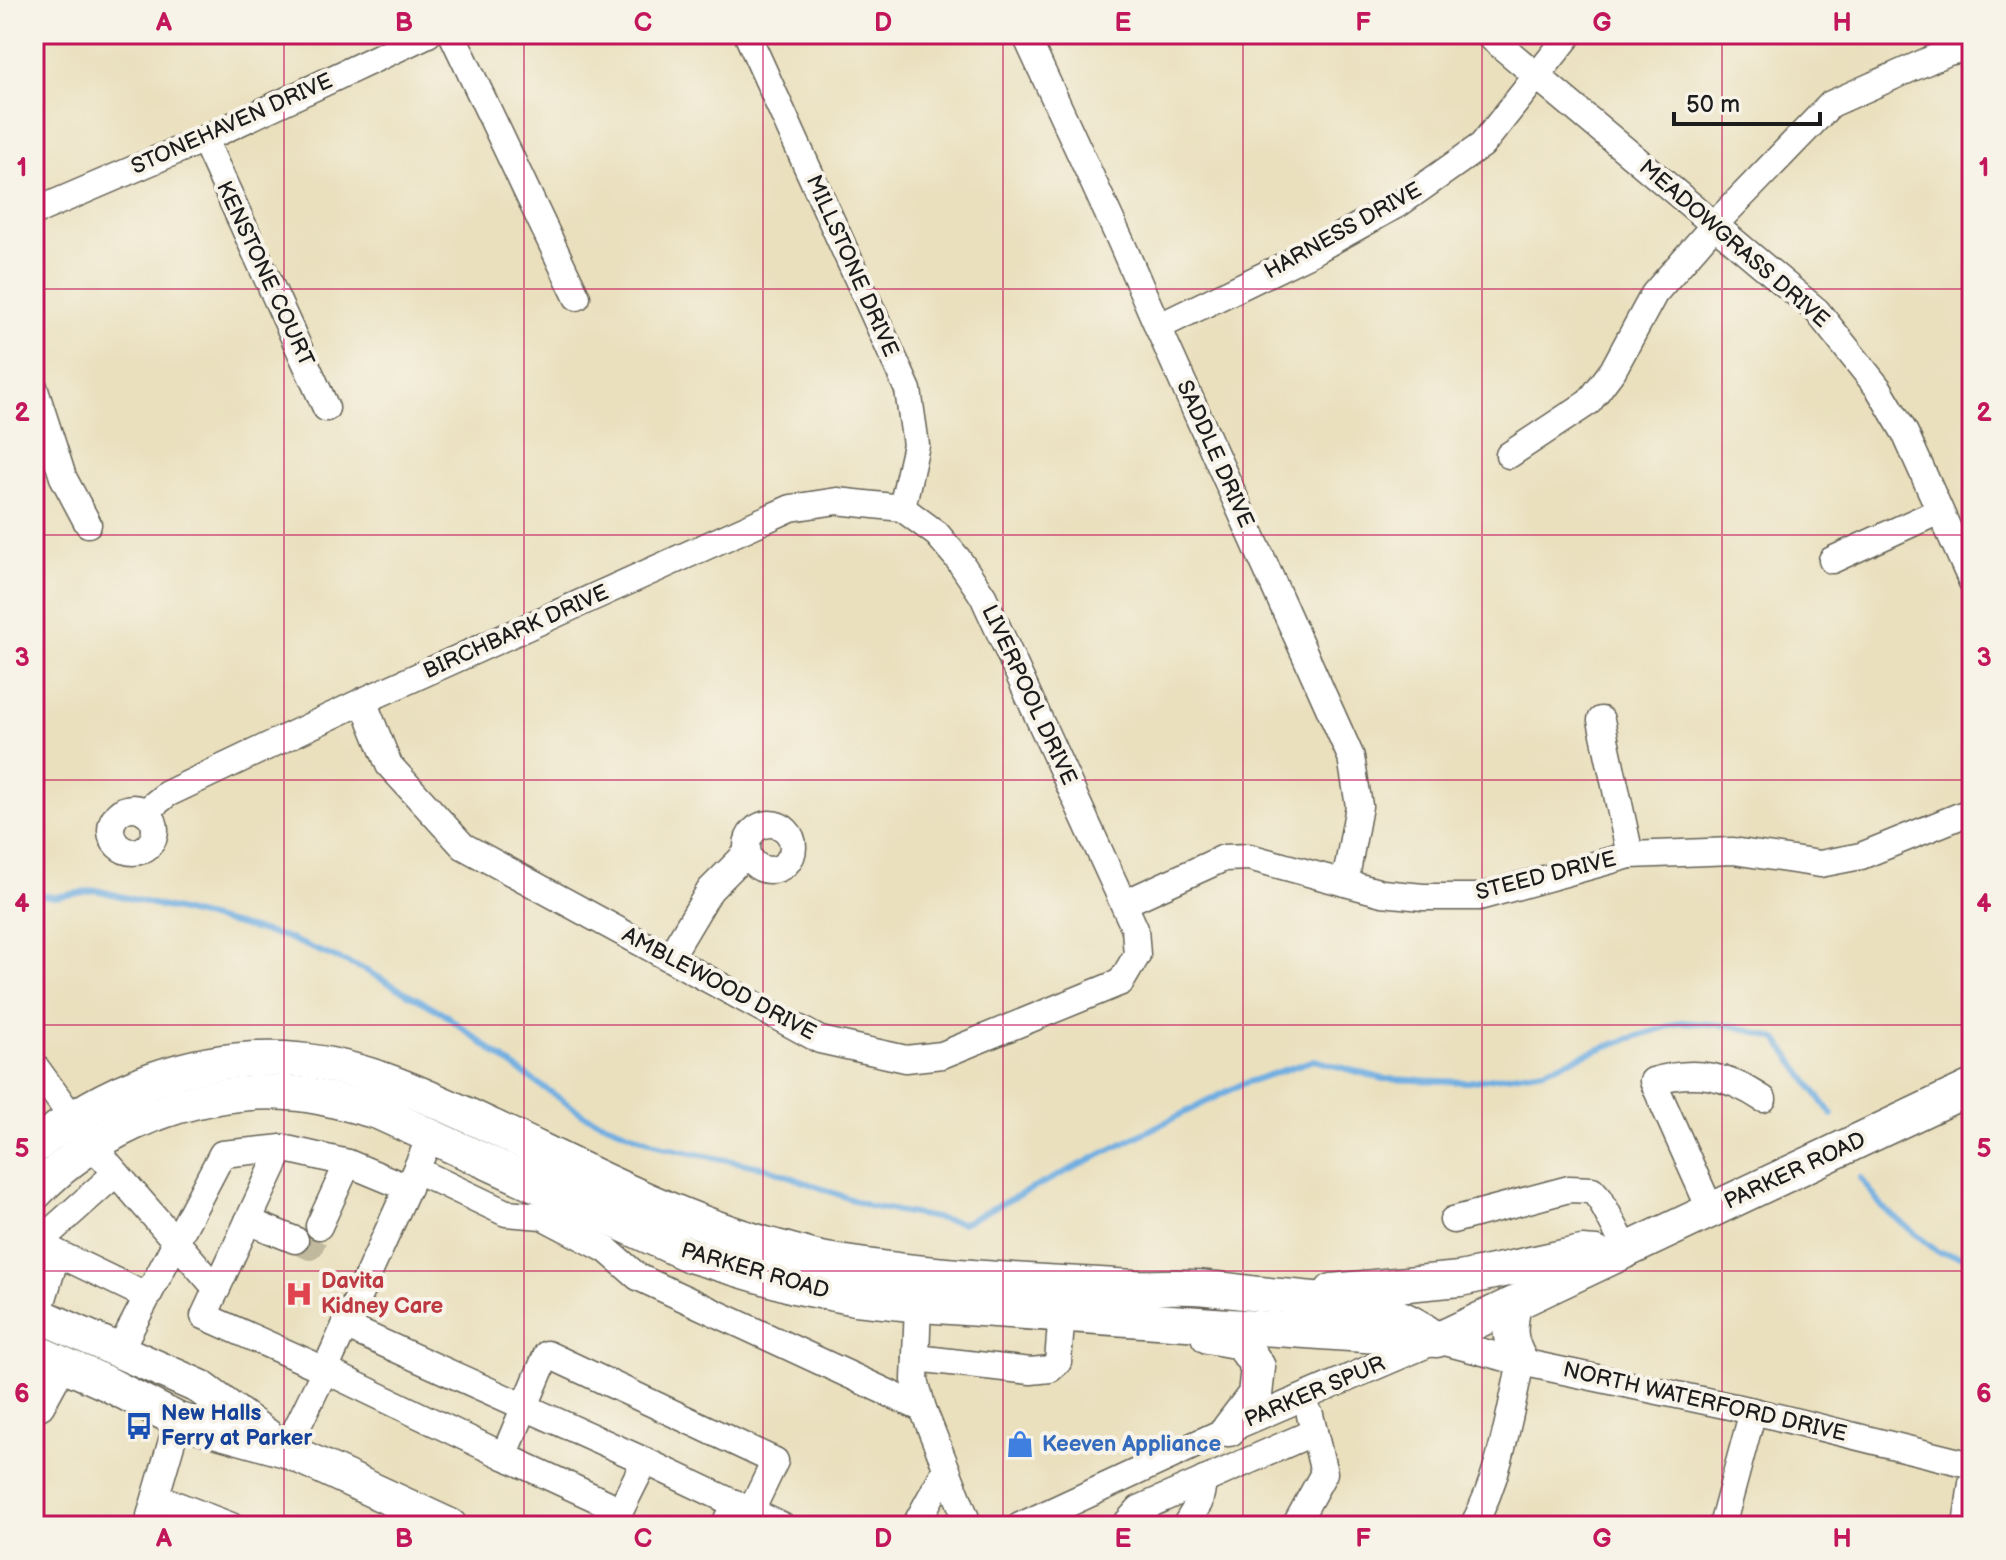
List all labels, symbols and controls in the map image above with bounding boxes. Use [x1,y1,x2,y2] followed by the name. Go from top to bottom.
[155,8,172,39] text: A
[395,8,413,39] text: B
[634,8,652,39] text: C
[874,8,892,39] text: D
[1115,8,1132,39] text: E
[1355,8,1371,39] text: F
[1592,8,1612,39] text: G
[1832,8,1852,39] text: H
[127,67,337,181] street label: STONEHAVEN DRIVE
[1674,76,1820,126] scale bar
[1686,90,1740,119] text: 50 m
[17,153,27,184] text: 1
[1979,153,1989,184] text: 1
[1634,154,1834,334] street label: MEADOWGRASS DRIVE
[800,171,904,361] street label: MILLSTONE DRIVE
[210,177,320,371] street label: KENSTONE COURT
[1260,177,1426,285] street label: HARNESS DRIVE
[1170,376,1260,532] street label: SADDLE DRIVE
[14,398,30,429] text: 2
[1976,398,1992,429] text: 2
[419,579,613,685] street label: BIRCHBARK DRIVE
[975,601,1083,789] street label: LIVERPOOL DRIVE
[14,643,30,674] text: 3
[1976,643,1992,674] text: 3
[1473,846,1619,906] street label: STEED DRIVE
[14,889,30,920] text: 4
[1976,889,1992,920] text: 4
[617,921,821,1047] street label: AMBLEWOOD DRIVE
[1720,1126,1870,1216] street label: PARKER ROAD
[14,1134,30,1165] text: 5
[1976,1134,1992,1165] text: 5
[678,1237,832,1305] street label: PARKER ROAD
[321,1268,443,1320] place label: Davita Kidney Care
[284,1279,314,1309] hospital icon: Davita Kidney Care
[1241,1350,1389,1434] street label: PARKER SPUR
[1561,1356,1849,1448] street label: NORTH WATERFORD DRIVE
[14,1379,30,1410] text: 6
[1976,1379,1992,1410] text: 6
[161,1400,313,1452] place label: New Halls Ferry at Parker
[124,1411,154,1441] bus stop icon: New Halls Ferry at Parker
[1005,1429,1035,1459] shop icon: Keeven Appliance
[1042,1431,1221,1458] place label: Keeven Appliance
[155,1524,172,1555] text: A
[395,1524,413,1555] text: B
[634,1524,652,1555] text: C
[874,1524,892,1555] text: D
[1115,1524,1132,1555] text: E
[1355,1524,1371,1555] text: F
[1592,1524,1612,1555] text: G
[1832,1524,1852,1555] text: H

